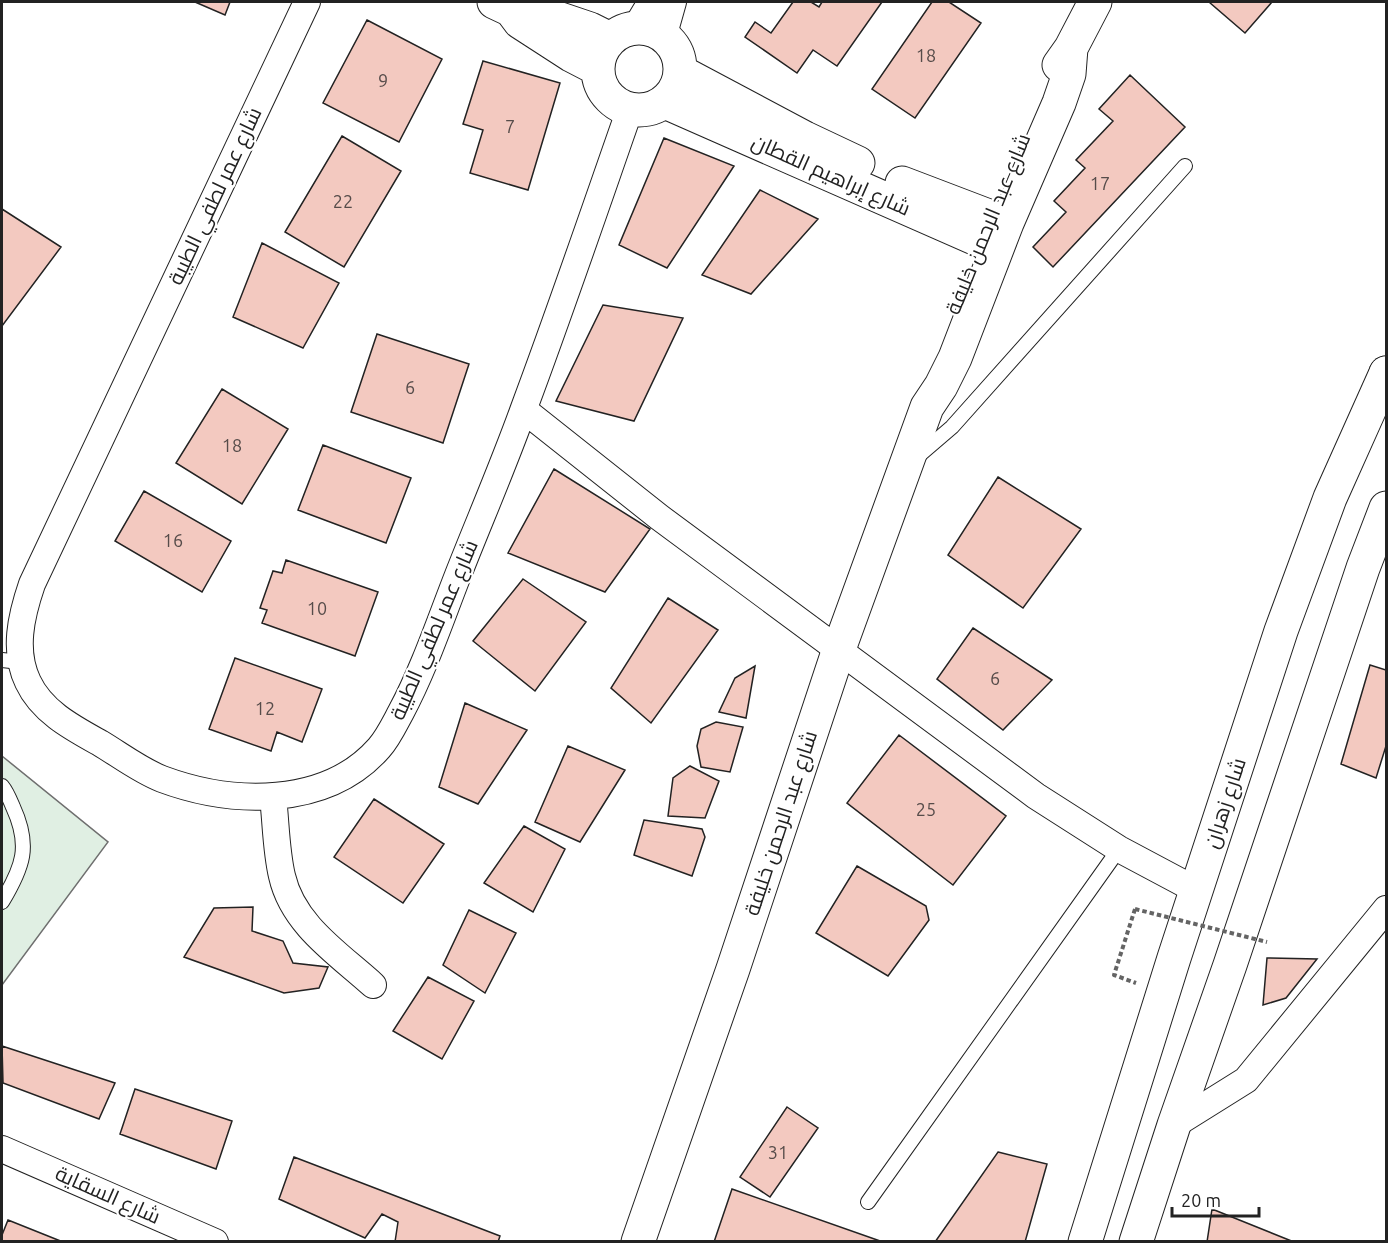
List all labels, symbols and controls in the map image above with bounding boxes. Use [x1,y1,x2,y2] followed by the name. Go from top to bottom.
[916,45,936,65] house number: 18
[378,70,388,90] house number: 9
[162,103,270,290] street label: شارع عمر لطفي الطيبة
[505,116,515,136] house number: 7
[747,128,914,223] street label: شارع إبراهيم القطان
[940,130,1037,319] street label: شارع عبد الرحمن خليفة
[1090,173,1110,193] house number: 17
[333,191,353,211] house number: 22
[405,377,415,397] house number: 6
[222,435,242,455] house number: 18
[163,530,183,550] house number: 16
[384,536,486,725] street label: شارع عمر لطفي الطيبة
[307,598,327,618] house number: 10
[990,668,1000,688] house number: 6
[255,698,275,718] house number: 12
[739,727,824,919] street label: شارع عبد الرحمن خليفة
[1198,754,1253,852] street label: شارع زهران
[916,799,936,819] house number: 25
[768,1142,788,1162] house number: 31
[51,1160,165,1231] street label: شارع السقاية
[1172,1180,1259,1218] scale bar
[1181,1190,1221,1210] text: 20 m

